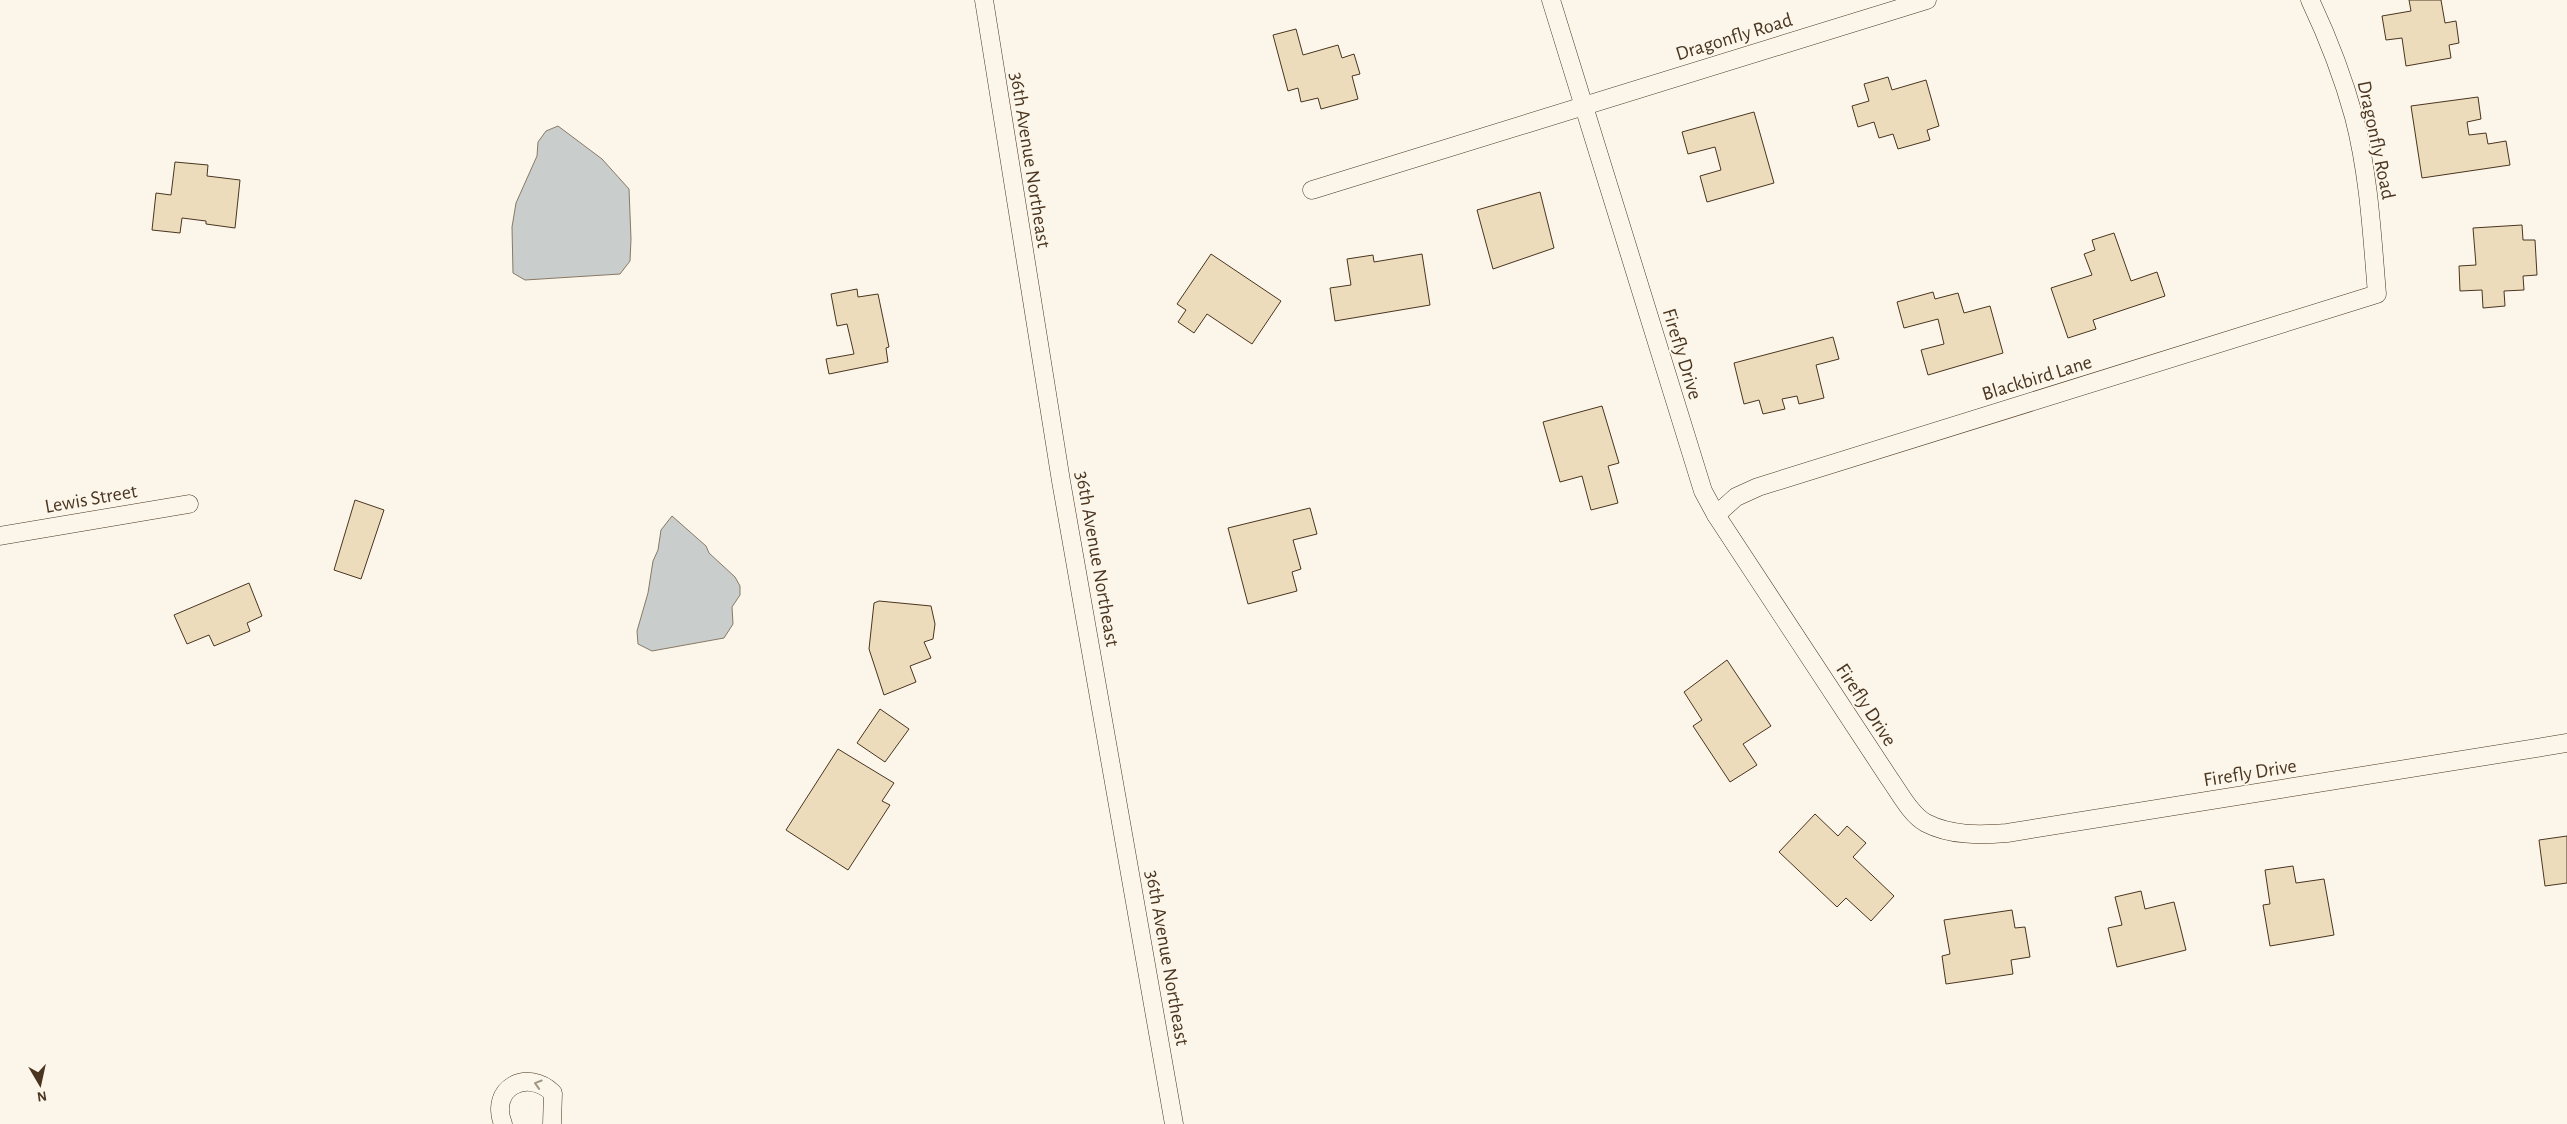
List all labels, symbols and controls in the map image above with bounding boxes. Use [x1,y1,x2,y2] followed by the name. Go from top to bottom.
[1673,10,1795,64] street label: Dragonfly Road
[1006,71,1054,250] street label: 36th Avenue Northeast
[2354,79,2398,201] street label: Dragonfly Road
[1659,306,1705,402] street label: Firefly Drive
[1980,352,2094,404] street label: Blackbird Lane
[1072,470,1122,649] street label: 36th Avenue Northeast
[43,481,139,517] street label: Lewis Street
[1832,660,1900,750] street label: Firefly Drive
[2202,756,2298,790] street label: Firefly Drive
[1142,869,1192,1048] street label: 36th Avenue Northeast
[15,1059,65,1109] north arrow
[535,1080,543,1090] one-way arrow
[36,1088,48,1104] text: N

